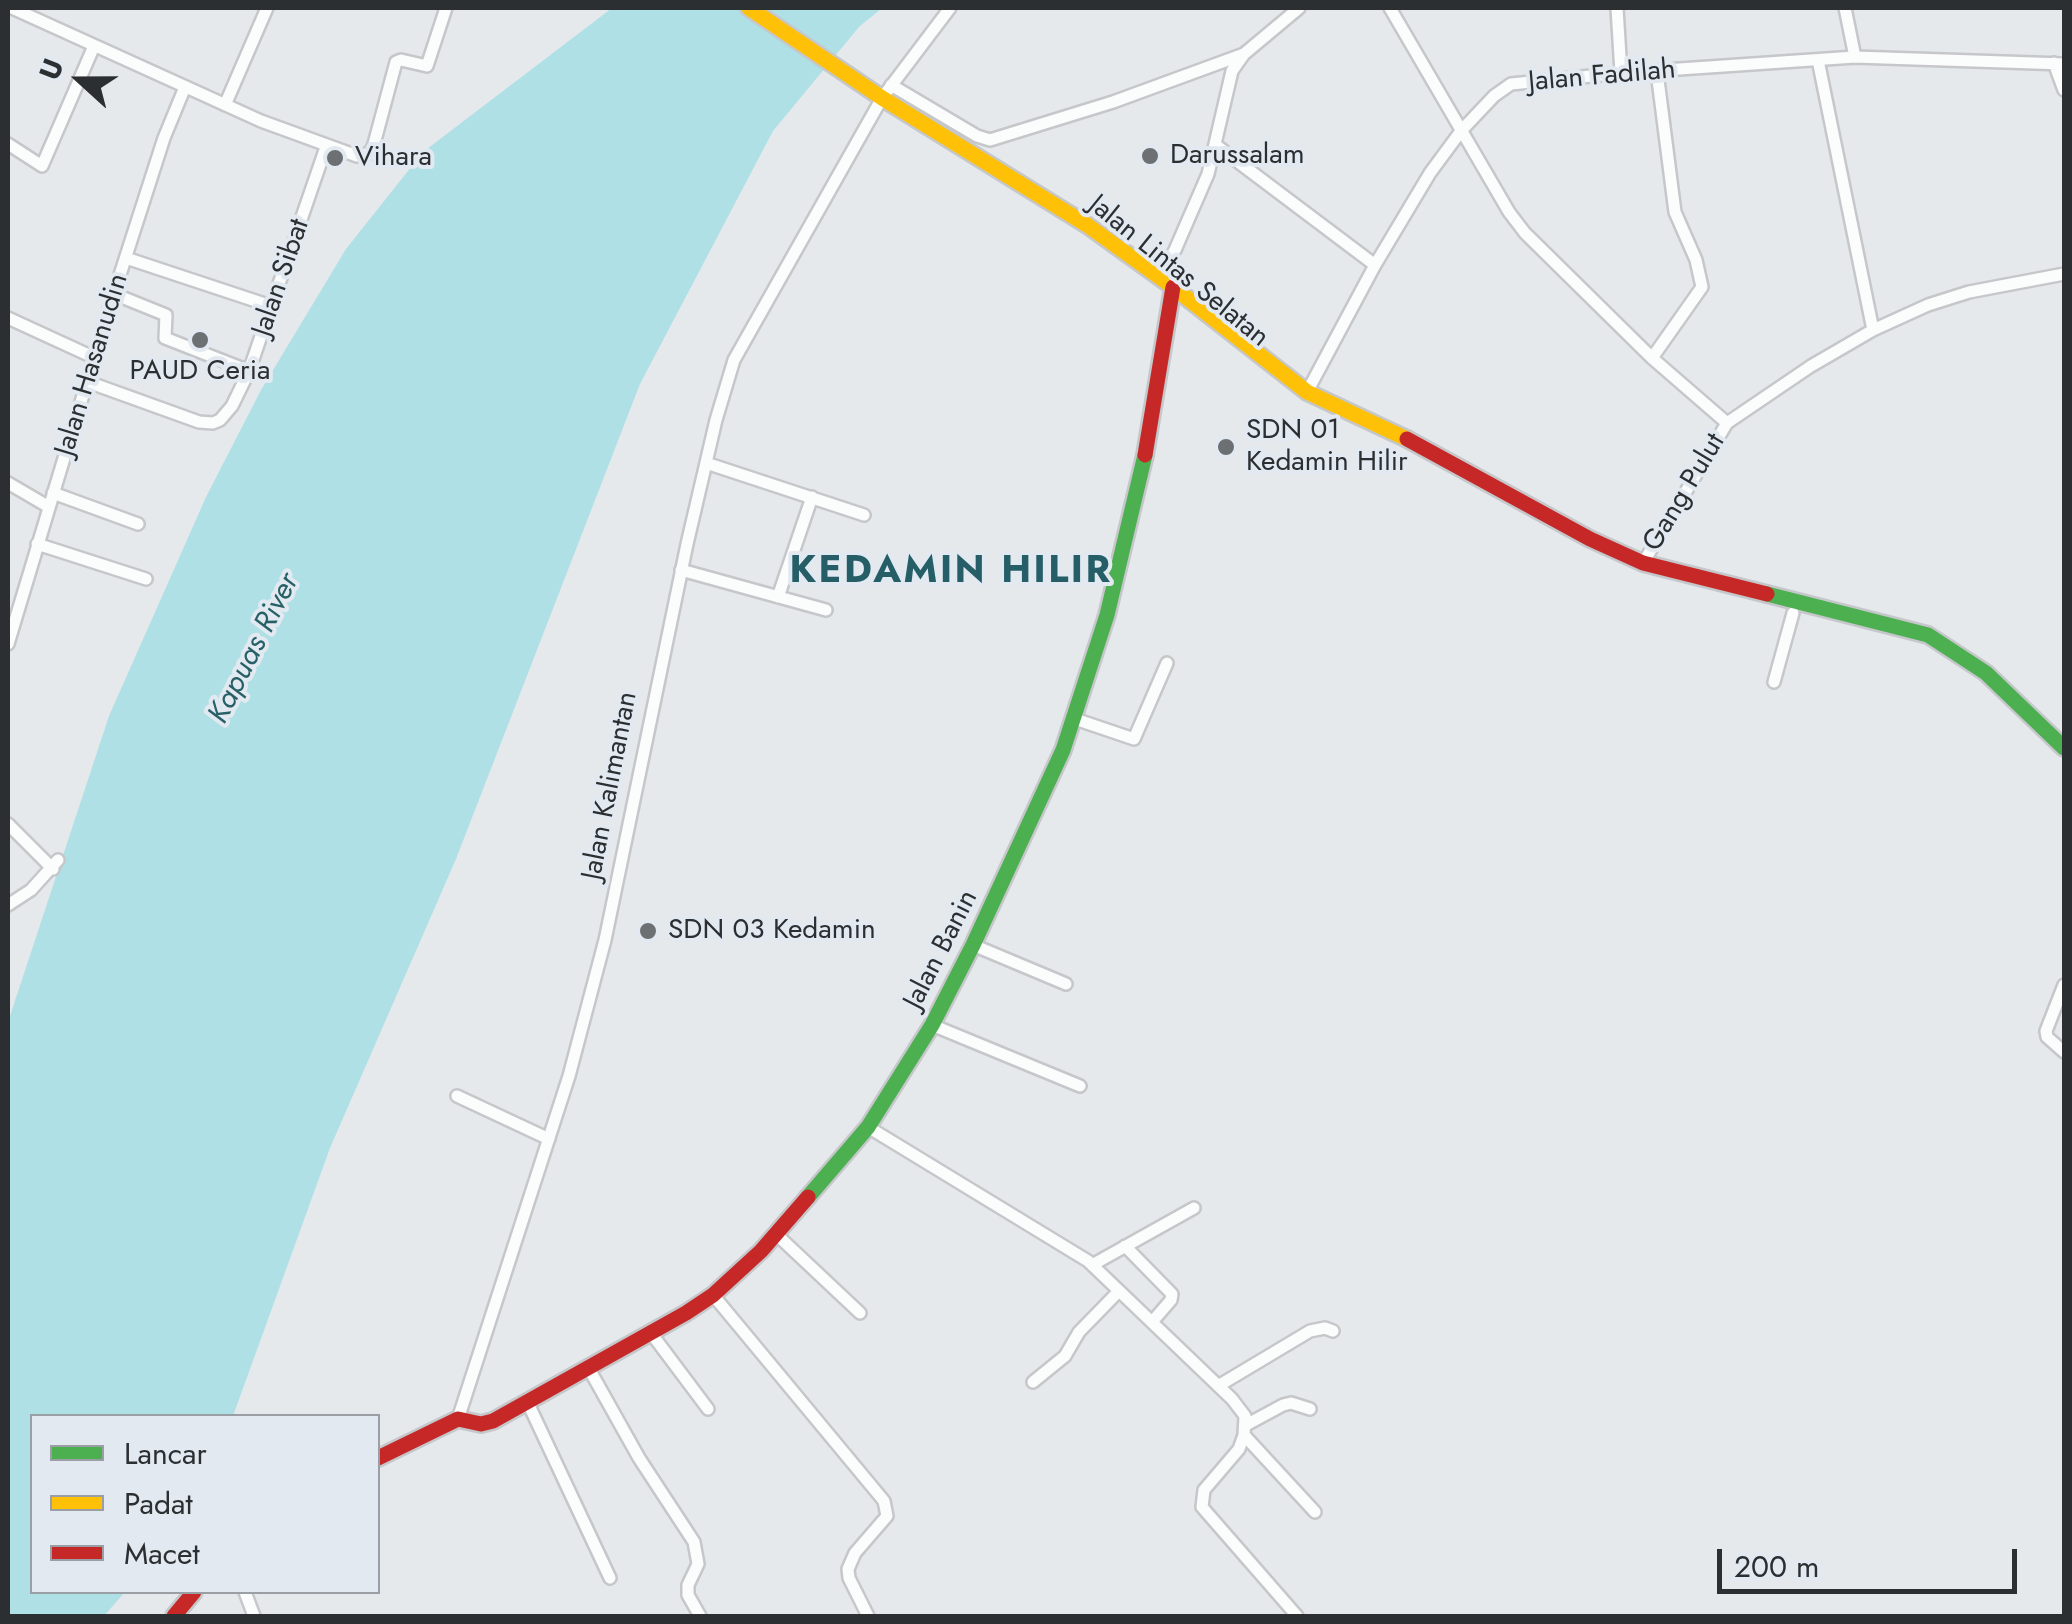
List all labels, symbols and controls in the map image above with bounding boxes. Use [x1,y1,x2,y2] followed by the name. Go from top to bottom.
[30,30,130,130] north arrow
[29,53,74,86] text: U
[1527,54,1677,100] street label: Jalan Fadilah
[1170,139,1305,173] place label: Darussalam
[355,141,432,175] place label: Vihara
[1139,145,1161,167] marker: Darussalam
[324,147,346,169] marker: Vihara
[1081,189,1275,355] street label: Jalan Lintas Selatan
[246,215,318,341] street label: Jalan Sibat
[49,270,137,460] street label: Jalan Hasanudin
[189,329,211,351] marker: PAUD Ceria
[130,355,270,389] place label: PAUD Ceria
[1246,414,1408,480] place label: SDN 01 Kedamin Hilir
[1637,428,1733,558] street label: Gang Pulut
[1215,436,1237,458] marker: SDN 01 Kedamin Hilir
[789,550,1113,596] district label: KEDAMIN HILIR
[202,568,308,730] water label: Kapuas River
[576,689,646,883] street label: Jalan Kalimantan
[898,885,986,1015] street label: Jalan Banin
[668,914,876,948] place label: SDN 03 Kedamin
[637,920,659,942] marker: SDN 03 Kedamin
[30,1414,380,1594] legend
[124,1432,207,1475] text: Lancar
[124,1482,193,1525] text: Padat
[1722,1529,2022,1591] scale bar
[124,1532,200,1575] text: Macet
[1734,1545,1819,1588] text: 200 m

